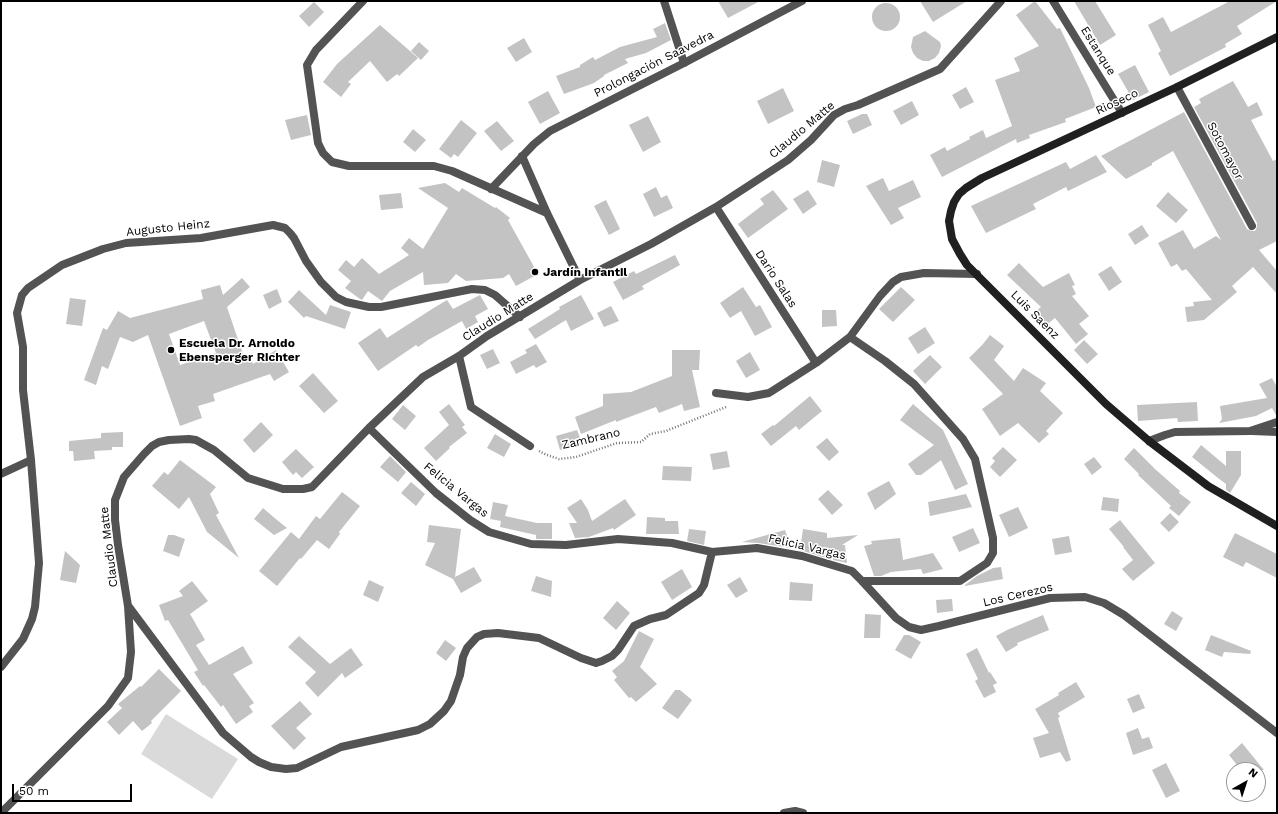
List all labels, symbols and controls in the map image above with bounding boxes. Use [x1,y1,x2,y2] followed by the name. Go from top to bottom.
[1077,24,1119,78] street label: Estanque
[592,28,716,100] street label: Prolongación Saavedra
[1093,86,1141,118] street label: Rioseco
[766,98,838,162] street label: Claudio Matte
[1204,120,1246,182] street label: Sotomayor
[125,216,211,240] street label: Augusto Heinz
[752,247,800,311] street label: Dario Salas
[543,265,627,279] place label: Jardín Infantil
[530,267,540,277] marker: Jardín Infantil
[1008,288,1062,342] street label: Luis Saenz
[460,289,536,345] street label: Claudio Matte
[179,336,300,364] place label: Escuela Dr. Arnoldo Ebensperger Richter
[166,345,176,355] marker: Escuela Dr. Arnoldo Ebensperger Richter
[560,425,622,453] street label: Zambrano
[421,459,491,521] street label: Felicia Vargas
[97,506,121,588] street label: Claudio Matte
[767,531,847,563] street label: Felicia Vargas
[982,580,1054,610] street label: Los Cerezos
[1226,762,1266,802] north arrow
[1246,765,1260,781] text: N
[14,776,134,802] scale bar
[19,784,49,798] text: 50 m

